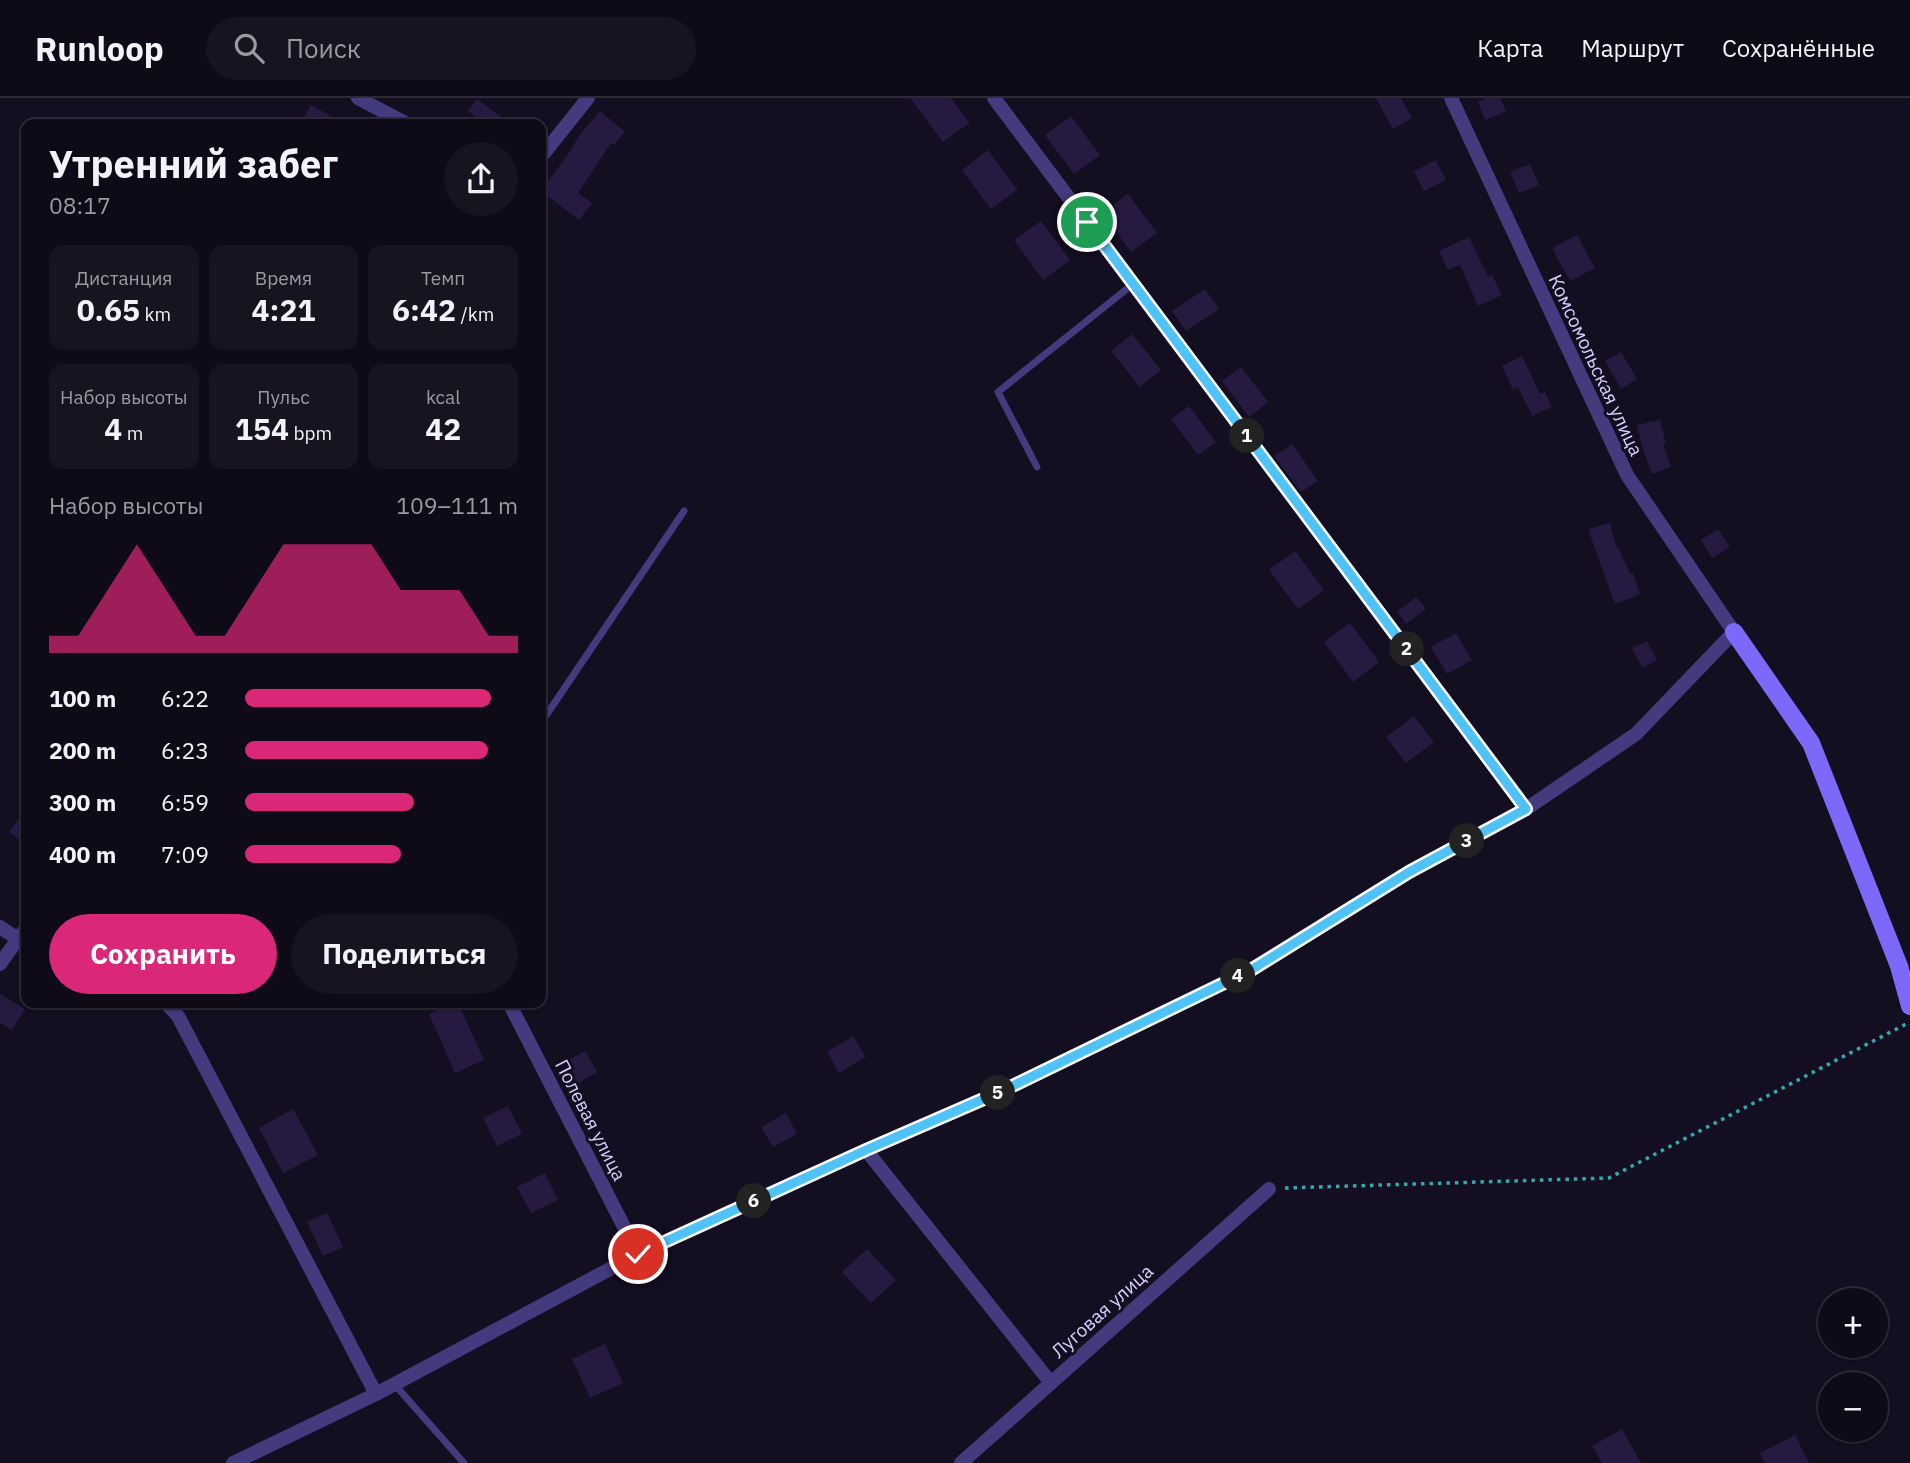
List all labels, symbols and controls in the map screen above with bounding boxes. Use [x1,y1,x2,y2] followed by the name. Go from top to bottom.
[206,17,696,80] search box
[35,27,164,70] text: Runloop
[230,29,268,67] icon: search
[286,31,361,65] text: Поиск
[1477,32,1543,64] text: Карта
[1581,32,1684,64] text: Маршрут
[1722,32,1875,64] text: Сохранённые
[49,139,338,188] text: Утренний забег
[444,142,518,216] button: share
[49,190,111,220] text: 08:17
[1057,192,1117,252] pin
[1068,203,1106,241] icon: arrive
[75,266,173,290] text: Дистанция
[255,266,312,290] text: Время
[421,266,465,290] text: Темп
[1543,270,1649,460] street label: Комсомольская улица
[77,290,140,329] text: 0.65
[252,290,315,329] text: 4:21
[392,290,456,329] text: 6:42
[140,302,171,326] text: km
[456,302,494,326] text: /km
[60,385,188,409] text: Набор высоты
[257,385,310,409] text: Пульс
[426,385,460,409] text: kcal
[104,409,122,448] text: 4
[235,409,289,448] text: 154
[425,409,461,448] text: 42
[1230,418,1264,454] pin: 1
[122,421,143,445] text: m
[289,421,332,445] text: bpm
[1241,423,1252,447] text: 1
[49,490,203,520] text: Набор высоты
[396,490,518,520] text: 109–111 m
[1390,632,1424,666] pin: 2
[1401,636,1412,660] text: 2
[49,683,116,713] text: 100 m
[161,683,209,713] text: 6:22
[49,735,116,765] text: 200 m
[161,735,209,765] text: 6:23
[49,787,116,817] text: 300 m
[161,787,209,817] text: 6:59
[1450,824,1484,858] pin: 3
[1461,828,1472,852] text: 3
[49,839,116,869] text: 400 m
[161,839,209,869] text: 7:09
[49,914,277,994] button: Сохранить
[291,914,518,994] button: Поделиться
[1220,958,1256,994] pin: 4
[1232,963,1243,987] text: 4
[550,1055,632,1185] street label: Полевая улица
[981,1076,1016,1110] pin: 5
[992,1080,1003,1104] text: 5
[736,1184,772,1218] pin: 6
[748,1188,759,1212] text: 6
[608,1224,668,1284] pin
[619,1235,657,1273] icon: check
[1046,1259,1158,1363] street label: Луговая улица
[1818,1288,1888,1442] map controls
[1818,1288,1888,1358] button: +
[1818,1372,1888,1442] button: −

